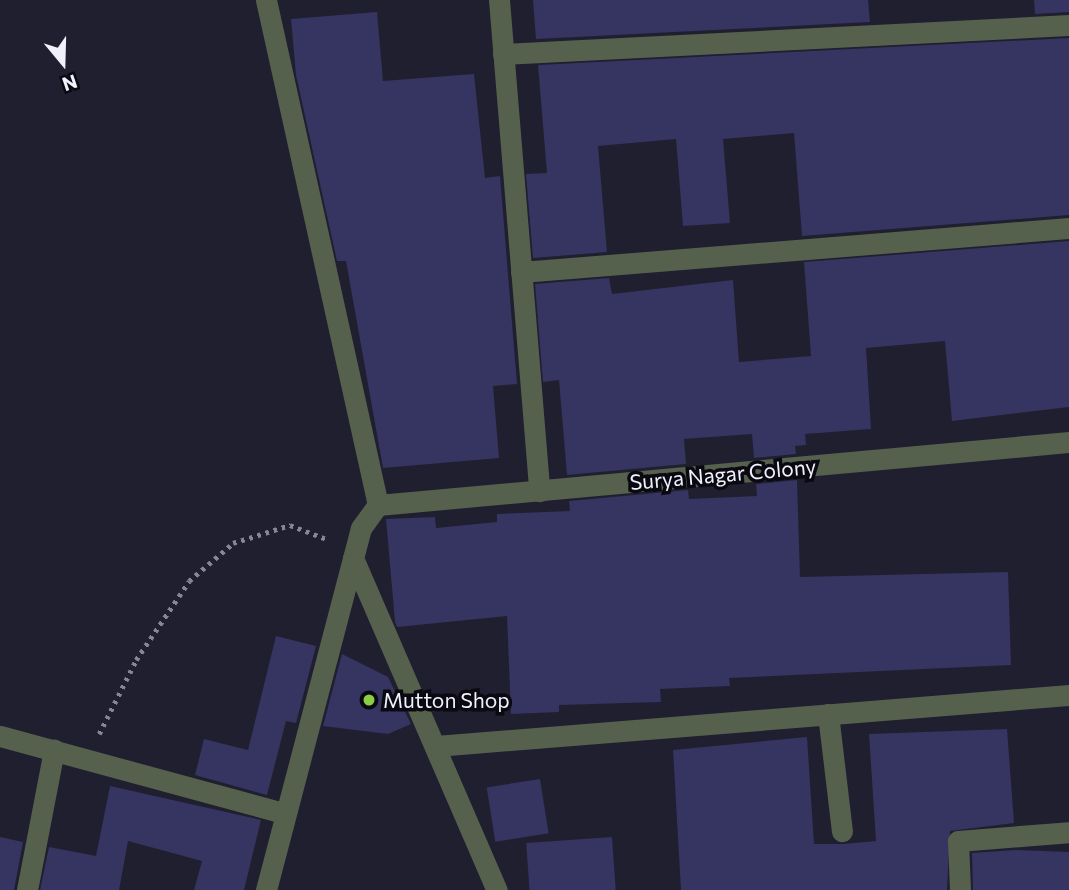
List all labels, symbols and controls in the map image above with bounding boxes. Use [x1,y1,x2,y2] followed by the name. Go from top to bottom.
[28,28,98,98] north arrow
[60,70,80,97] text: N
[629,453,817,495] street label: Surya Nagar Colony
[383,687,510,713] place label: Mutton Shop
[361,692,377,708] marker: Mutton Shop

